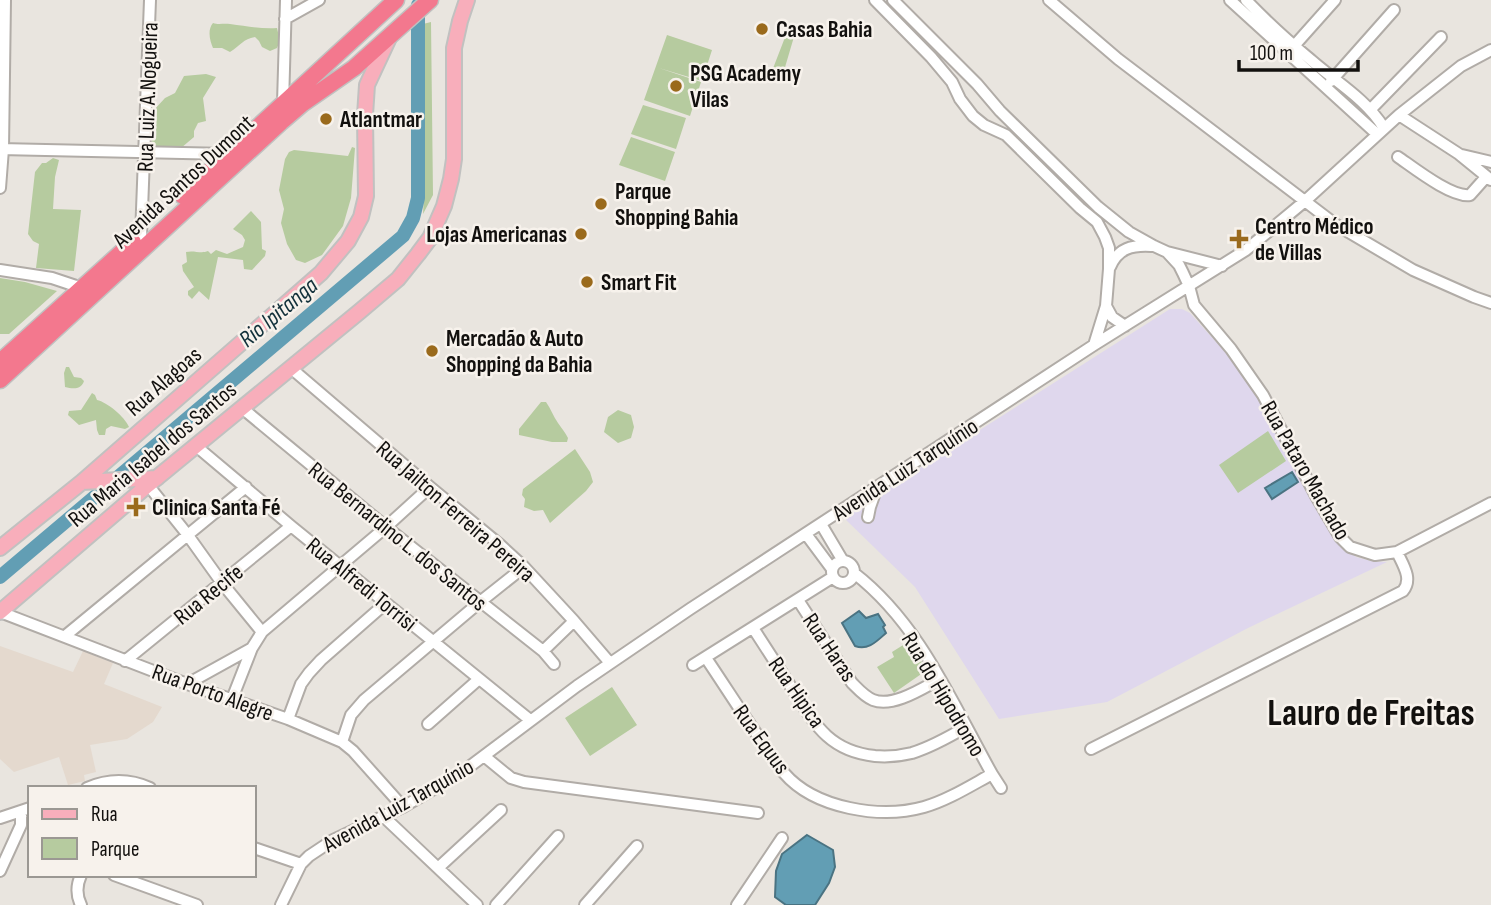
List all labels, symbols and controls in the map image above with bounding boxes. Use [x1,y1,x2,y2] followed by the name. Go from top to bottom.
[776,16,872,44] place label: Casas Bahia
[754,21,770,37] marker: Casas Bahia
[131,22,165,173] street label: Rua Luiz A.Nogueira
[1239,28,1358,72] scale bar
[1250,41,1293,66] text: 100 m
[690,60,802,114] place label: PSG Academy Vilas
[668,78,684,94] marker: PSG Academy Vilas
[339,106,422,134] place label: Atlantmar
[106,109,260,255] street label: Avenida Santos Dumont
[318,111,334,127] marker: Atlantmar
[615,178,738,232] place label: Parque Shopping Bahia
[593,196,609,212] marker: Parque Shopping Bahia
[1255,213,1374,267] place label: Centro Médico de Villas
[426,221,567,249] place label: Lojas Americanas
[573,226,589,242] marker: Lojas Americanas
[1229,229,1249,249] marker: Centro Médico de Villas
[601,269,677,297] place label: Smart Fit
[233,271,324,354] water label: Rio Ipitanga
[579,274,595,290] marker: Smart Fit
[446,325,593,379] place label: Mercadão & Auto Shopping da Bahia
[120,341,207,422] street label: Rua Alagoas
[424,343,440,359] marker: Mercadão & Auto Shopping da Bahia
[63,376,243,533] street label: Rua Maria Isabel dos Santos
[1254,396,1356,545] street label: Rua Pataro Machado
[827,412,984,528] street label: Avenida Luiz Tarquínio
[370,435,540,588] street label: Rua Jailton Ferreira Pereira
[302,456,492,617] street label: Rua Bernardino L. dos Santos
[152,494,280,522] place label: Clinica Santa Fé
[126,497,146,517] marker: Clinica Santa Fé
[300,532,422,638] street label: Rua Alfredi Torrisi
[168,558,249,631] street label: Rua Recife
[796,608,862,687] street label: Rua Haras
[895,627,991,762] street label: Rua do Hipodromo
[762,652,831,733] street label: Rua Hipica
[148,658,277,728] street label: Rua Porto Alegre
[1267,692,1475,736] district label: Lauro de Freitas
[727,699,796,780] street label: Rua Equus
[317,753,479,859] street label: Avenida Luiz Tarquínio
[28,786,256,877] legend
[91,802,118,827] text: Rua
[91,837,139,862] text: Parque

